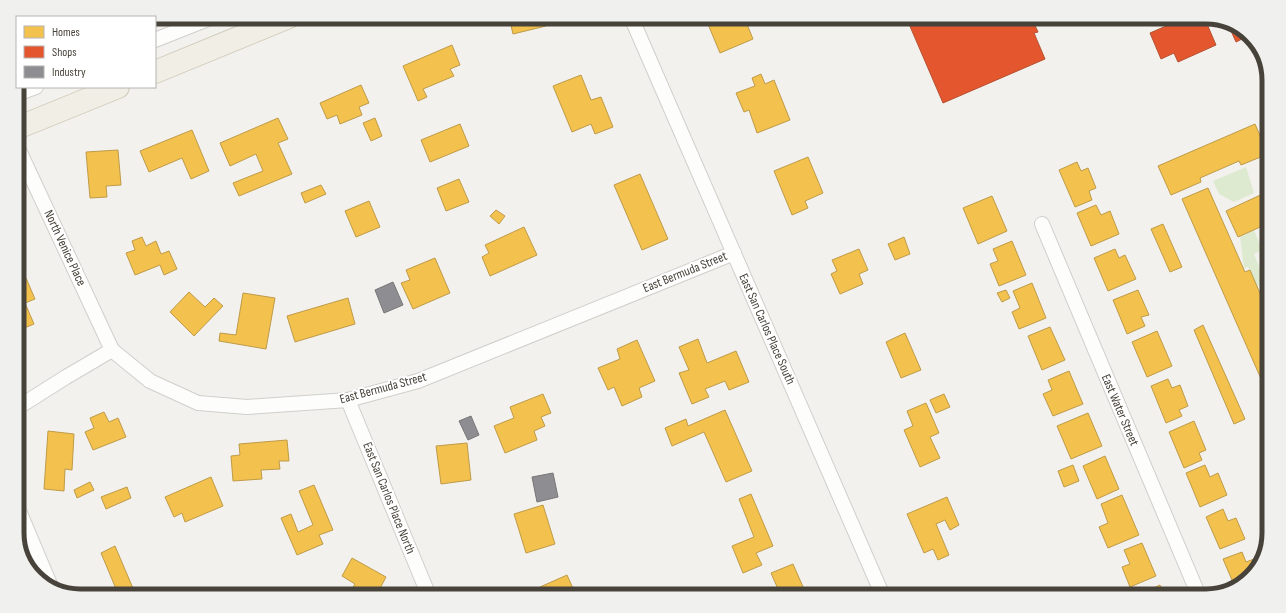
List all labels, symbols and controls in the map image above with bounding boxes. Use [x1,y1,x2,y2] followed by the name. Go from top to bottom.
[16,16,156,88] legend
[52,25,80,40] text: Homes
[52,45,77,60] text: Shops
[52,65,86,80] text: Industry
[40,208,90,288] street label: North Venice Place
[641,248,729,296] street label: East Bermuda Street
[735,271,799,387] street label: East San Carlos Place South
[338,369,428,407] street label: East Bermuda Street
[1098,372,1142,448] street label: East Water Street
[359,440,419,556] street label: East San Carlos Place North

